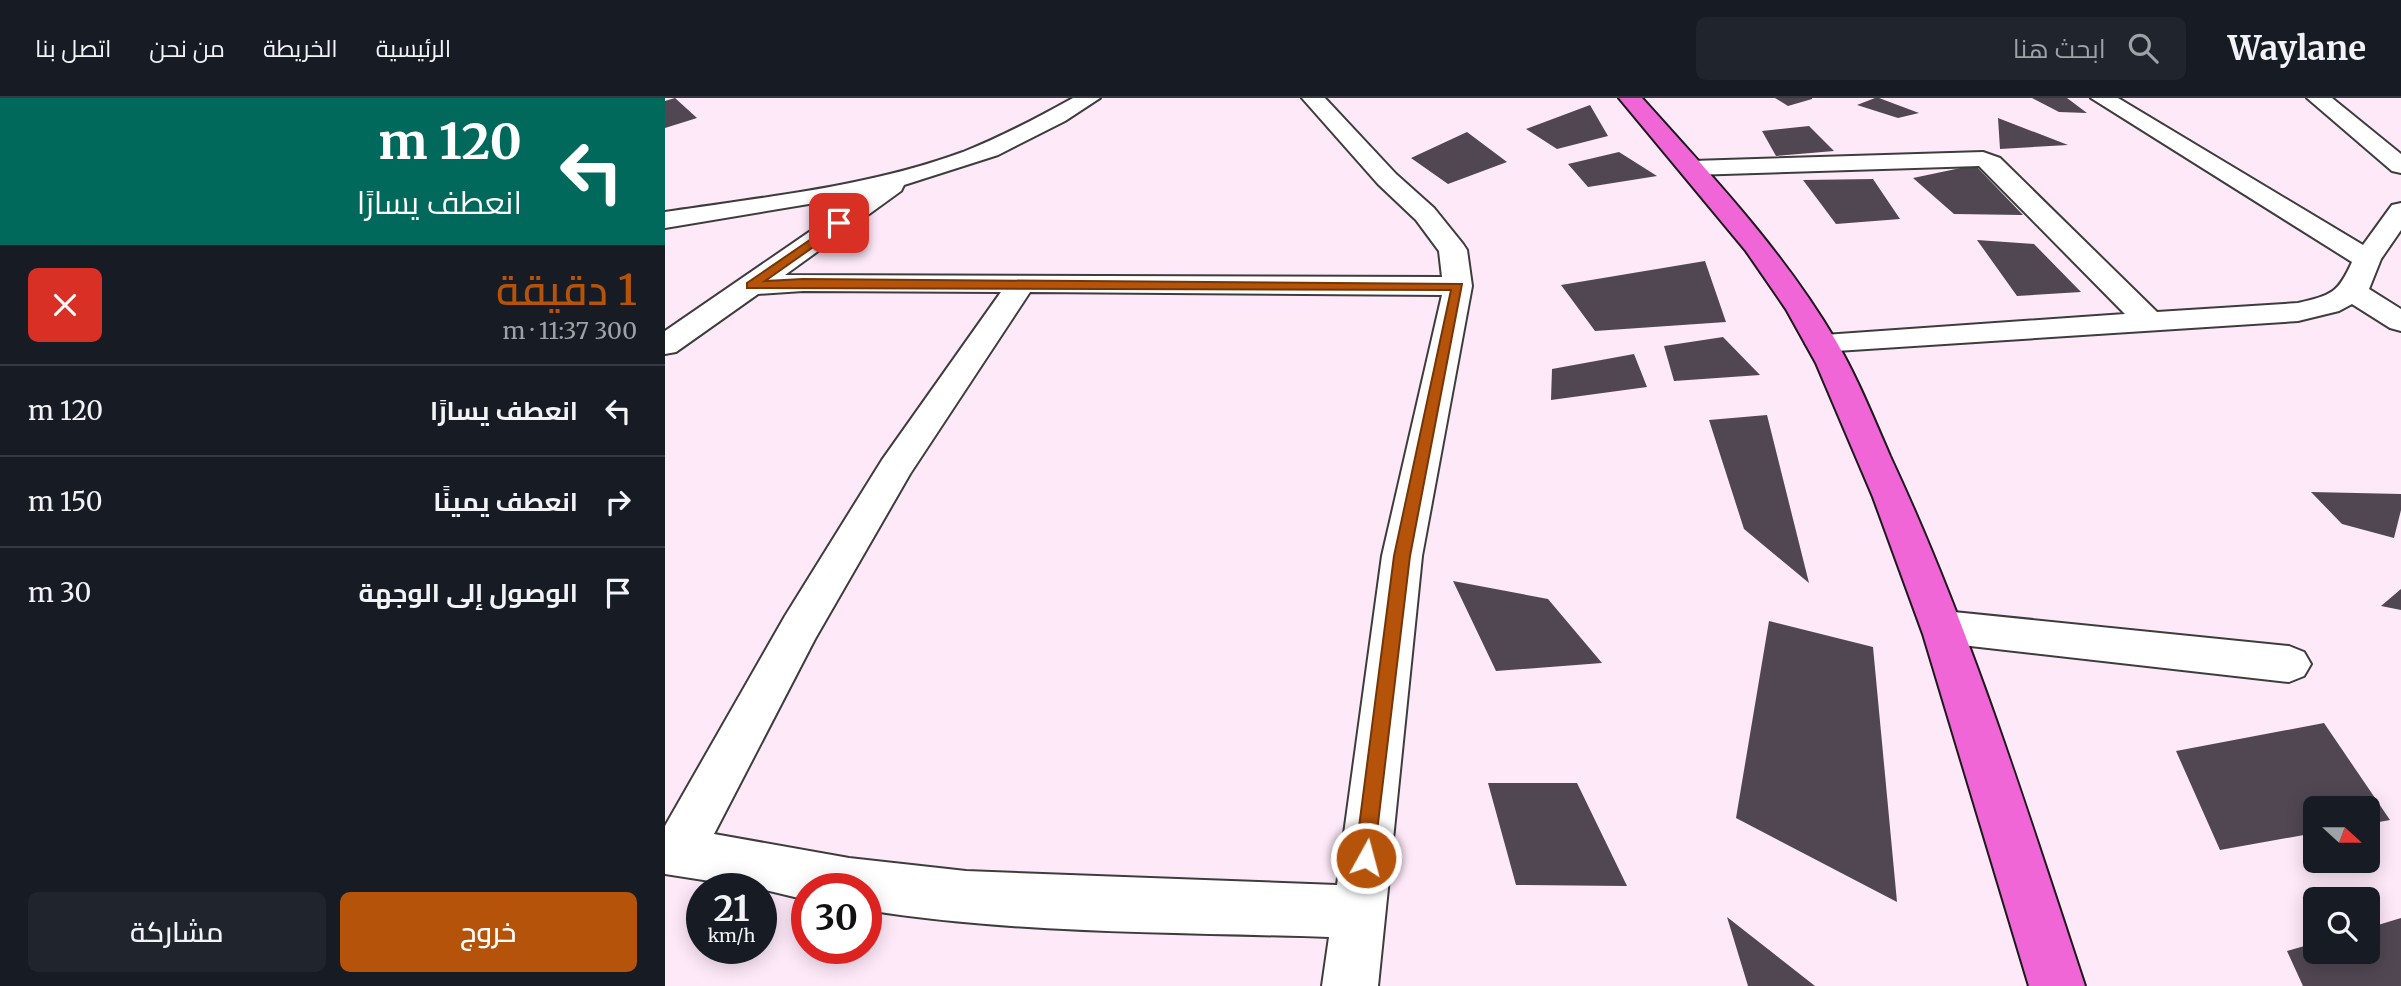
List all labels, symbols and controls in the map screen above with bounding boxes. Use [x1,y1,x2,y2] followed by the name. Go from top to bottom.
[1696,17,2186,80] search box
[2228,28,2366,69] text: Waylane
[2124,29,2162,67] icon: search
[2013,32,2106,65] text: ابحث هنا
[35,33,111,64] text: اتصل بنا
[149,33,225,64] text: من نحن
[263,33,338,64] text: الخريطة
[376,33,451,64] text: الرئيسية
[378,111,522,172] text: 120 m
[546,126,637,217] icon: left
[357,183,522,223] text: انعطف يسارًا
[809,193,869,253] pin
[820,204,858,242] icon: arrive
[496,264,637,316] text: 1 دقيقة
[28,268,102,342] button: close
[502,316,637,345] text: 300 m · 11:37
[599,392,637,430] icon: left
[28,394,103,427] text: 120 m
[430,394,578,427] text: انعطف يسارًا
[599,483,637,521] icon: right
[28,485,102,518] text: 150 m
[433,485,578,518] text: انعطف يمينًا
[599,574,637,612] icon: arrive
[28,576,91,609] text: 30 m
[359,576,578,609] text: الوصول إلى الوجهة
[2303,796,2380,873] north arrow
[2303,796,2380,964] map controls
[1329,821,1403,895] position arrow
[791,873,882,964] speed limit sign: 30
[714,887,749,931] text: 21
[2303,887,2380,964] button: search
[28,892,326,972] button: مشاركة
[340,892,637,972] button: خروج
[708,924,755,947] text: km/h

